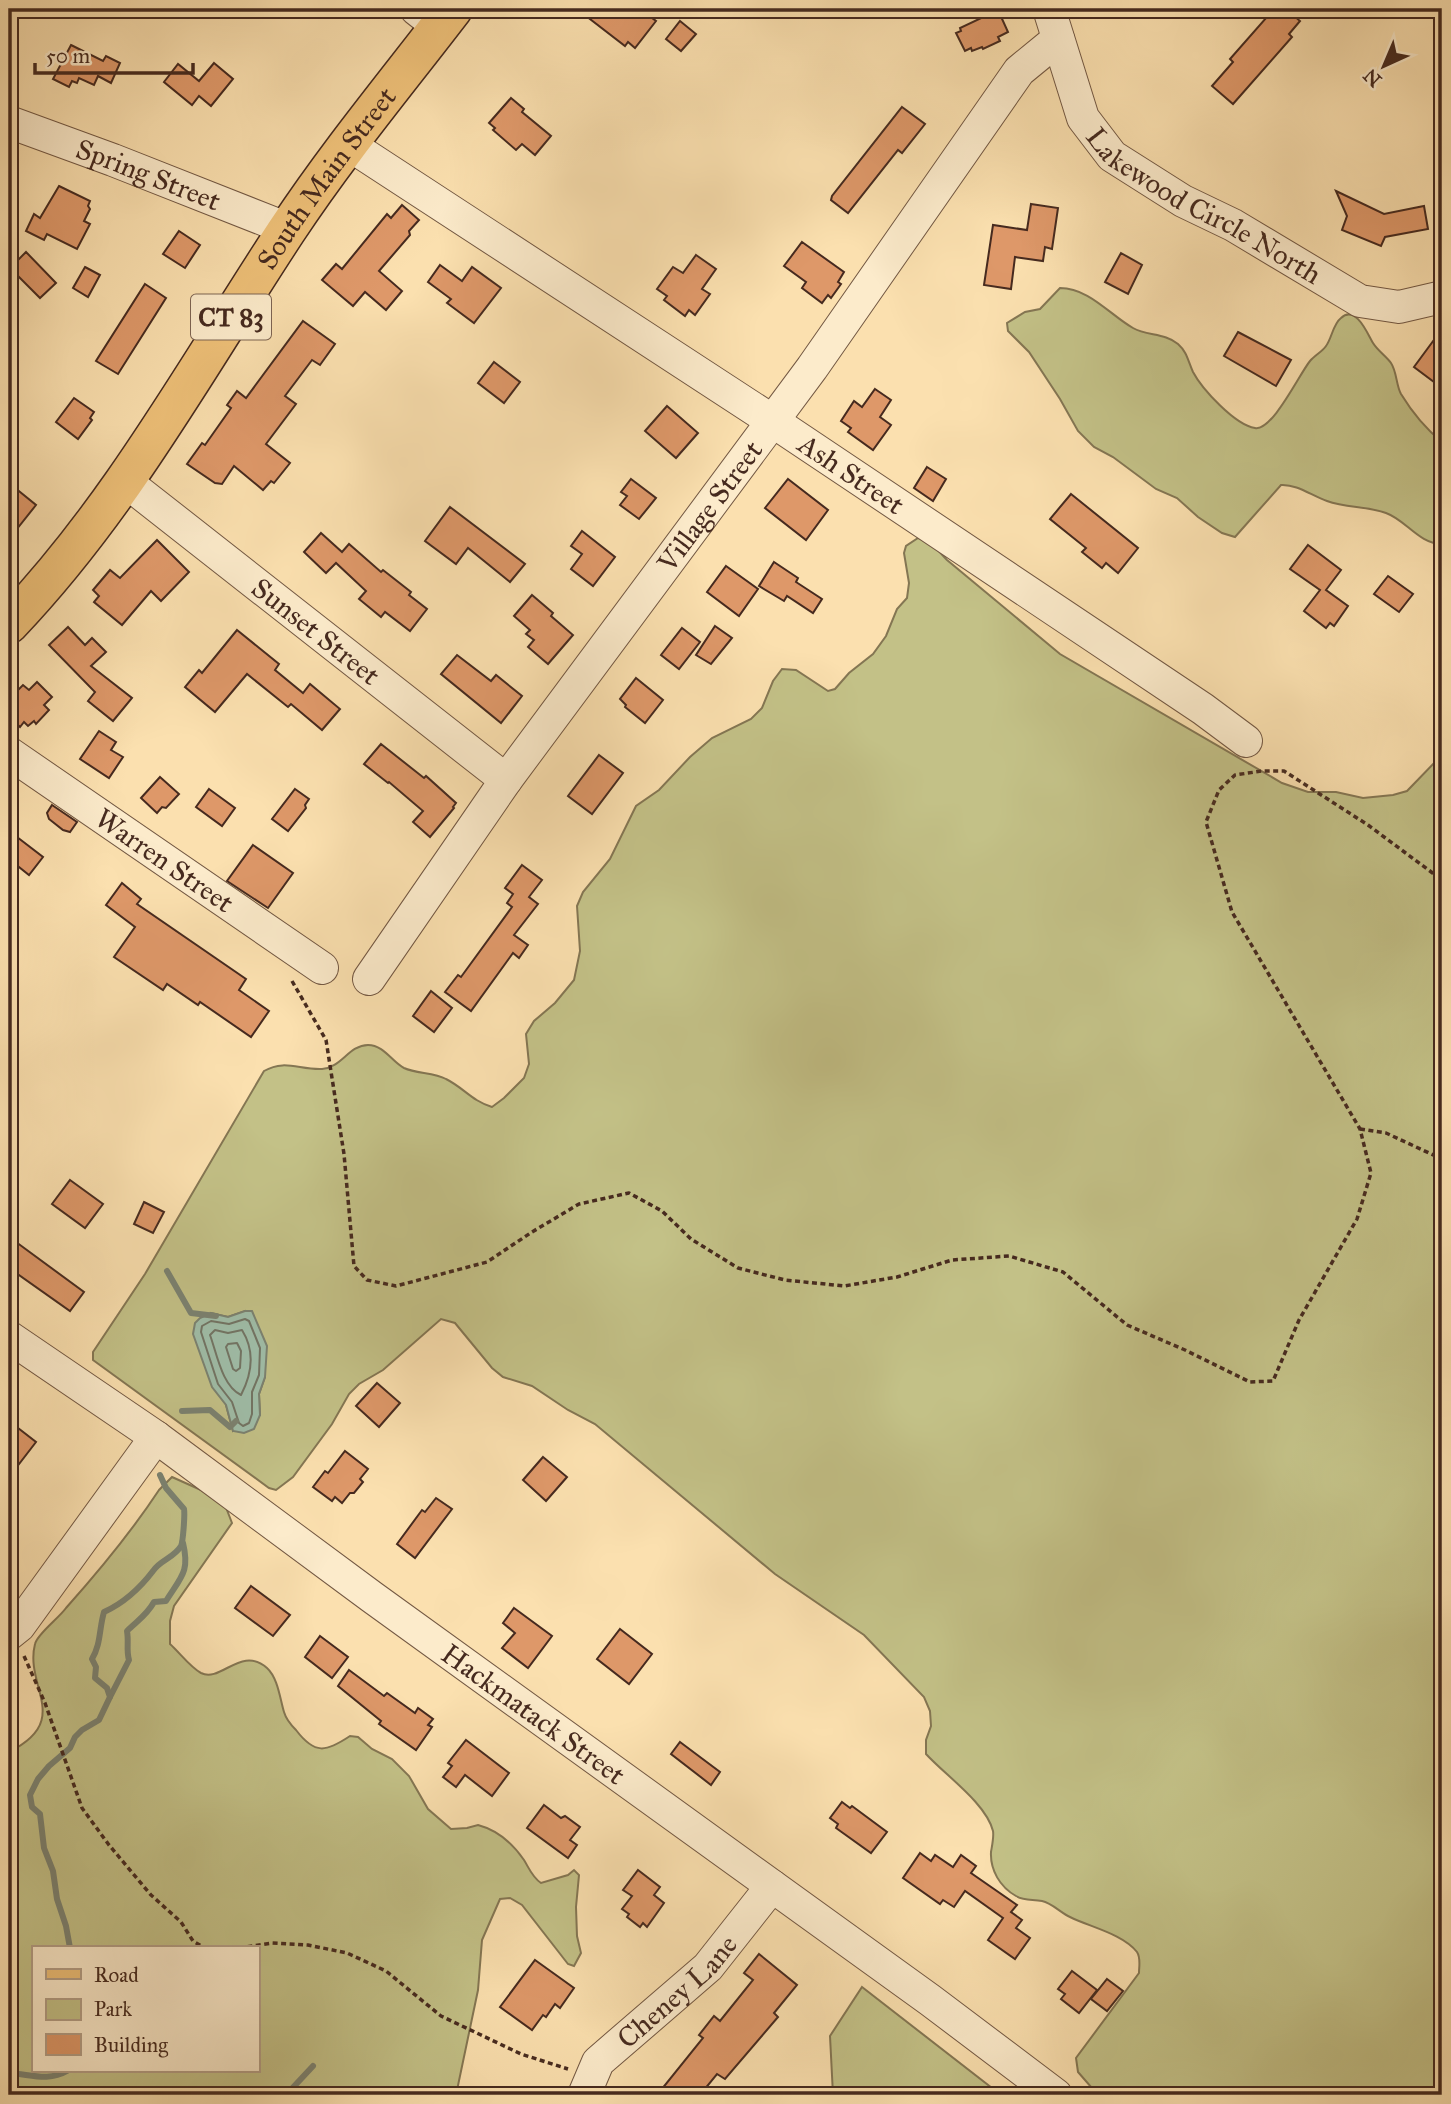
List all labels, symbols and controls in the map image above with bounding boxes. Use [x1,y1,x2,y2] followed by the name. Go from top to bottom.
[35,32,192,76] scale bar
[1350,32,1420,102] north arrow
[46,43,91,69] text: 50 m
[1359,64,1386,92] text: N
[249,80,404,276] street label: South Main Street
[1078,120,1328,292] street label: Lakewood Circle North
[71,131,226,219] street label: Spring Street
[191,294,271,340] road number: CT 83
[791,426,911,522] street label: Ash Street
[649,434,770,579] street label: Village Street
[245,570,387,693] street label: Sunset Street
[89,801,241,920] street label: Warren Street
[435,1636,632,1792] street label: Hackmatack Street
[610,1928,745,2056] street label: Cheney Lane
[32,1946,259,2072] legend
[94,1962,139,1988] text: Road
[94,1996,132,2022] text: Park
[94,2032,168,2058] text: Building

